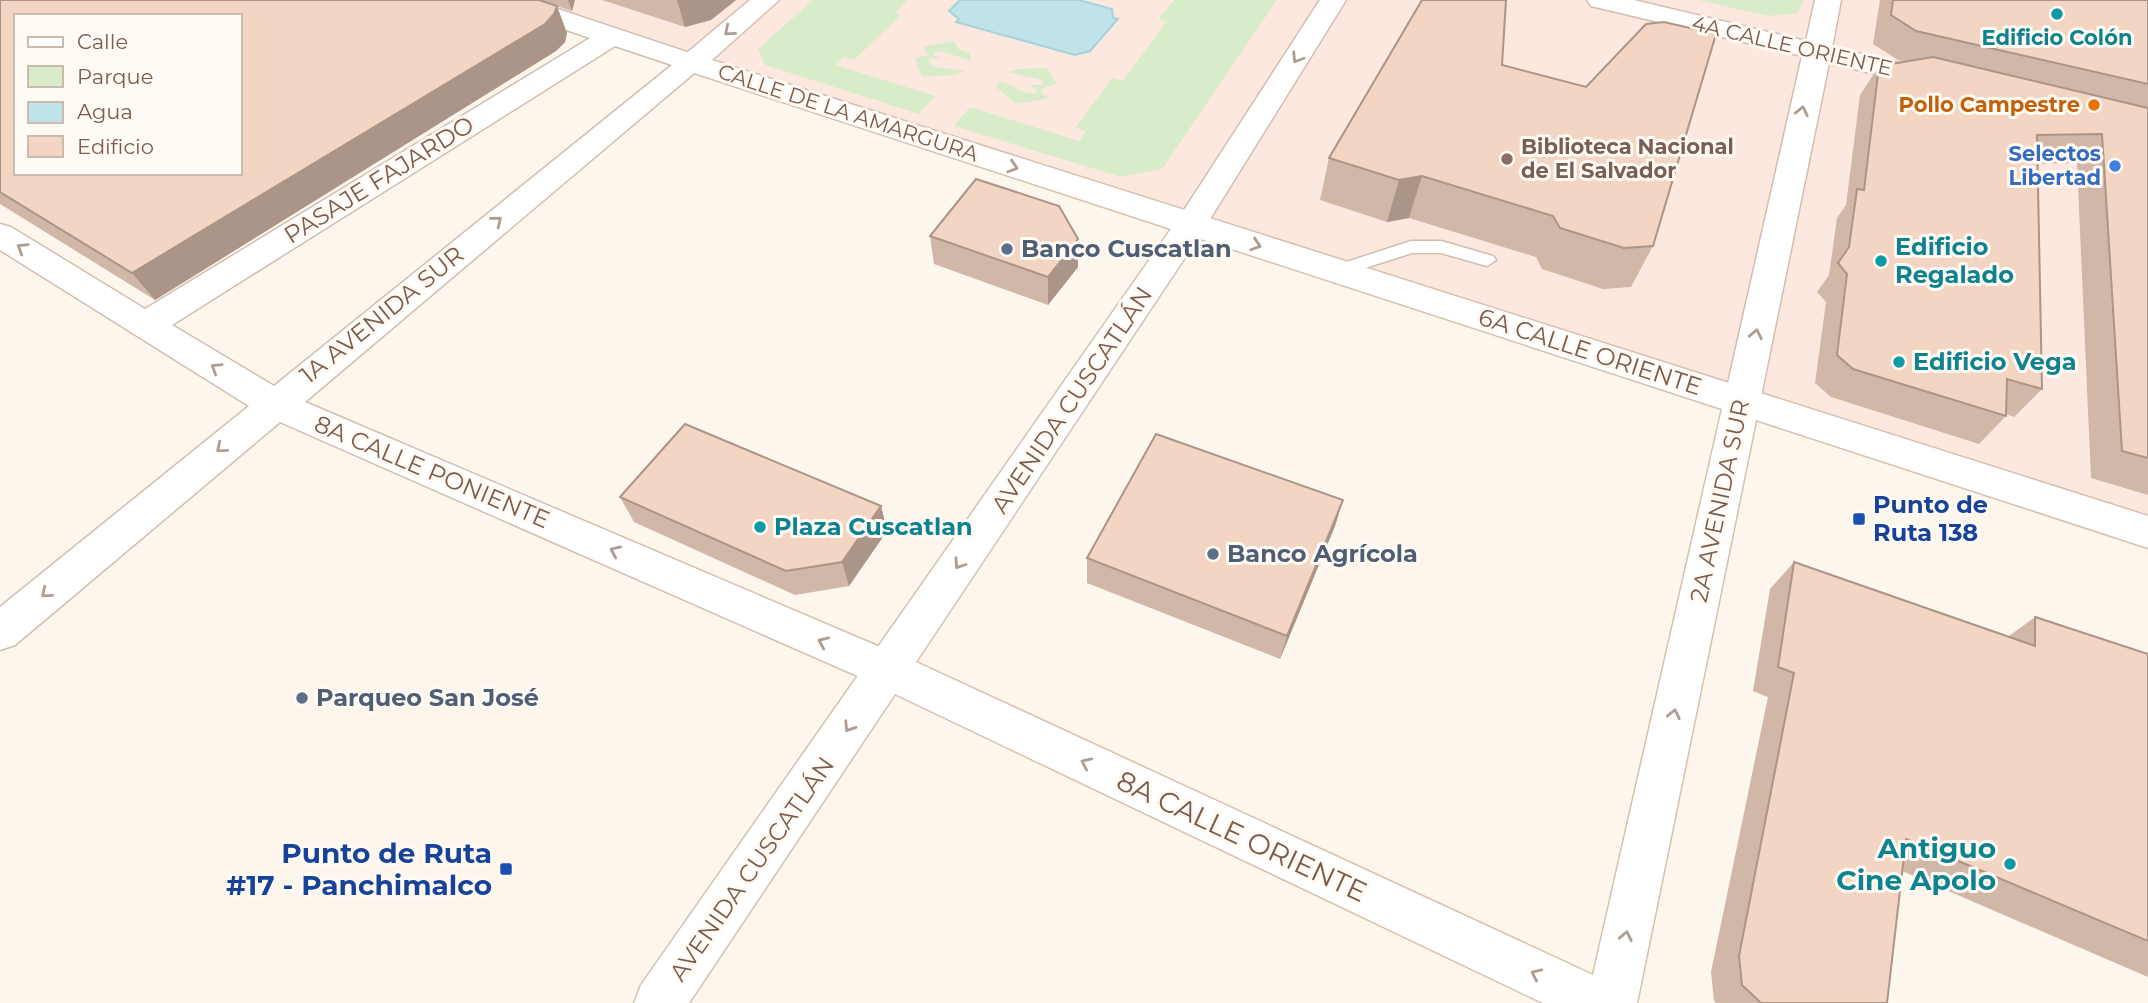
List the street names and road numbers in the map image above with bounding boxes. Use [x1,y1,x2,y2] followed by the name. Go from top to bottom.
[1690,10,1895,81] street label: 4A CALLE ORIENTE
[715,59,982,167] street label: CALLE DE LA AMARGURA
[279,109,479,250] street label: PASAJE FAJARDO
[294,240,469,389] street label: 1A AVENIDA SUR
[985,281,1158,519] street label: AVENIDA CUSCATLÁN
[1475,302,1705,401] street label: 6A CALLE ORIENTE
[1684,397,1755,605] street label: 2A AVENIDA SUR
[310,409,554,534] street label: 8A CALLE PONIENTE
[663,751,840,986] street label: AVENIDA CUSCATLÁN
[1112,763,1372,909] street label: 8A CALLE ORIENTE

